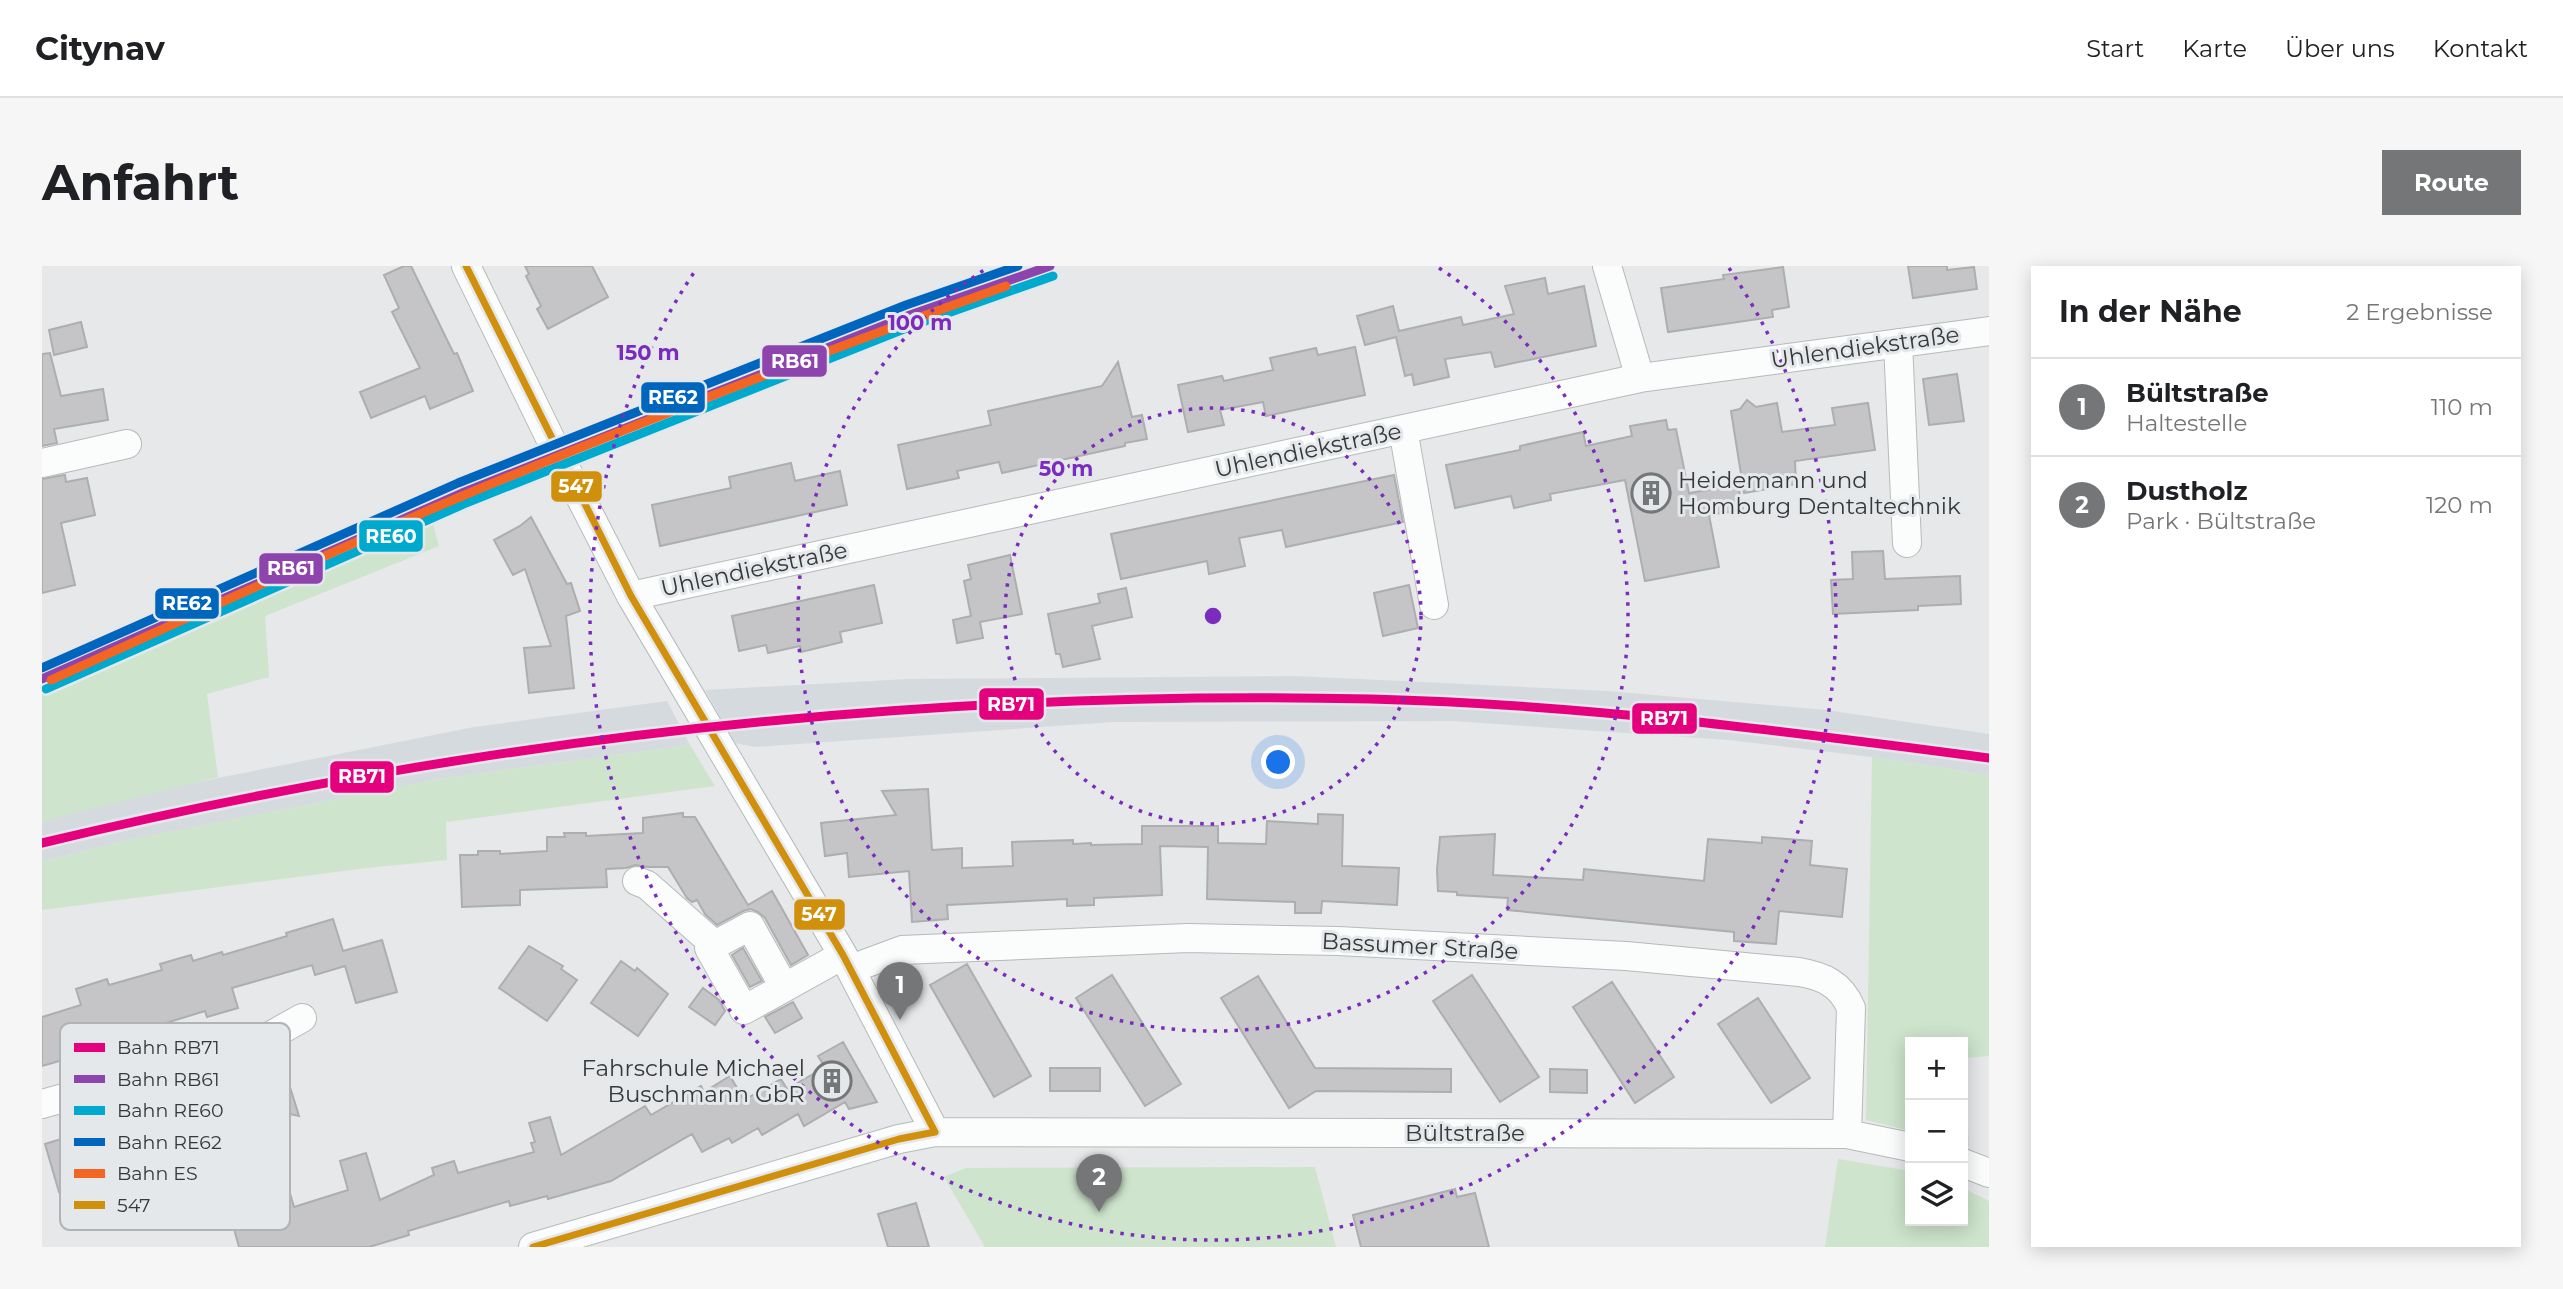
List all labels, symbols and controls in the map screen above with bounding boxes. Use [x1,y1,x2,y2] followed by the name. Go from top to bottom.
[35,28,165,68] text: Citynav
[2086,34,2144,63] text: Start
[2182,34,2247,63] text: Karte
[2285,34,2395,63] text: Über uns
[2433,34,2528,63] text: Kontakt
[2382,150,2521,215] button: Route
[42,153,239,212] text: Anfahrt
[2059,293,2242,330] text: In der Nähe
[2346,298,2493,326] text: 2 Ergebnisse
[888,310,952,335] text: 100 m
[1769,320,1961,374] street label: Uhlendiekstraße
[617,340,679,365] text: 150 m
[761,344,828,378] line badge: RB61
[771,350,819,373] text: RB61
[2126,377,2269,409] text: Bültstraße
[640,381,706,414] line badge: RE62
[648,386,698,409] text: RE62
[2077,393,2087,421] text: 1
[2431,393,2493,421] text: 110 m
[2126,409,2247,437] text: Haltestelle
[1212,417,1404,483] street label: Uhlendiekstraße
[1039,456,1093,481] text: 50 m
[1678,466,1961,520] place label: Heidemann und Homburg Dentaltechnik
[550,470,603,503] line badge: 547
[1630,472,1672,514] building icon: Heidemann und Homburg Dentaltechnik
[558,475,594,498] text: 547
[2126,475,2248,507] text: Dustholz
[2075,491,2089,519] text: 2
[2426,491,2493,519] text: 120 m
[2126,507,2316,535] text: Park · Bültstraße
[358,519,424,553] line badge: RE60
[365,525,417,548] text: RE60
[658,536,850,602] street label: Uhlendiekstraße
[258,552,324,585] line badge: RB61
[267,557,315,580] text: RB61
[154,587,220,620] line badge: RE62
[162,592,212,615] text: RE62
[1201,604,1225,628] centre of rings
[978,687,1045,721] line badge: RB71
[987,693,1035,716] text: RB71
[1631,702,1698,735] line badge: RB71
[1640,707,1688,730] text: RB71
[1261,745,1295,779] your location
[329,760,395,794] line badge: RB71
[338,765,386,788] text: RB71
[793,898,846,931] line badge: 547
[801,903,837,926] text: 547
[1321,927,1519,965] street label: Bassumer Straße
[877,962,923,1020] pin: 1
[60,1023,290,1230] legend
[117,1036,220,1059] text: Bahn RB71
[1905,1037,1968,1226] map controls
[1905,1037,1968,1100] button: +
[581,1054,805,1108] place label: Fahrschule Michael Buschmann GbR
[811,1060,853,1102] building icon: Fahrschule Michael Buschmann GbR
[117,1068,220,1091] text: Bahn RB61
[117,1099,224,1122] text: Bahn RE60
[1905,1100,1968,1163] button: −
[1405,1119,1525,1147] street label: Bültstraße
[117,1131,222,1154] text: Bahn RE62
[1076,1154,1122,1212] pin: 2
[117,1162,198,1185] text: Bahn ES
[1905,1163,1968,1226] button: layers
[117,1194,151,1217] text: 547

